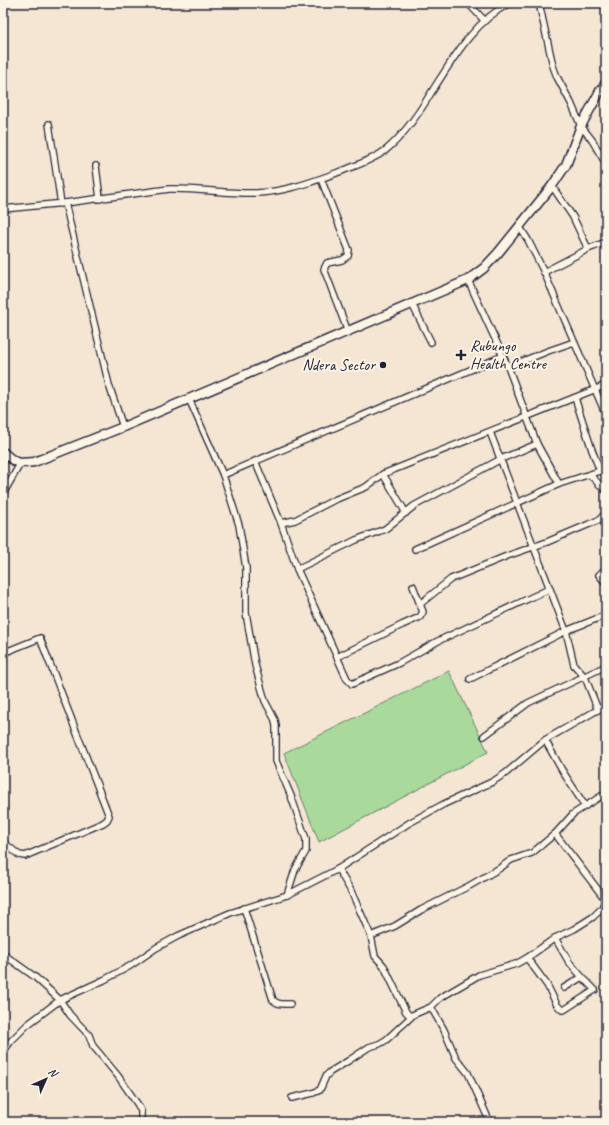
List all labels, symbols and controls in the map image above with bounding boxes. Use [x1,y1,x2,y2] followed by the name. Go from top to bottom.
[470,336,548,374] place label: Rubungo Health Centre
[455,349,467,361] marker: Rubungo Health Centre
[302,355,376,375] place label: Ndera Sector
[378,360,388,370] marker: Ndera Sector
[26,1059,66,1099] north arrow
[46,1065,62,1081] text: N

